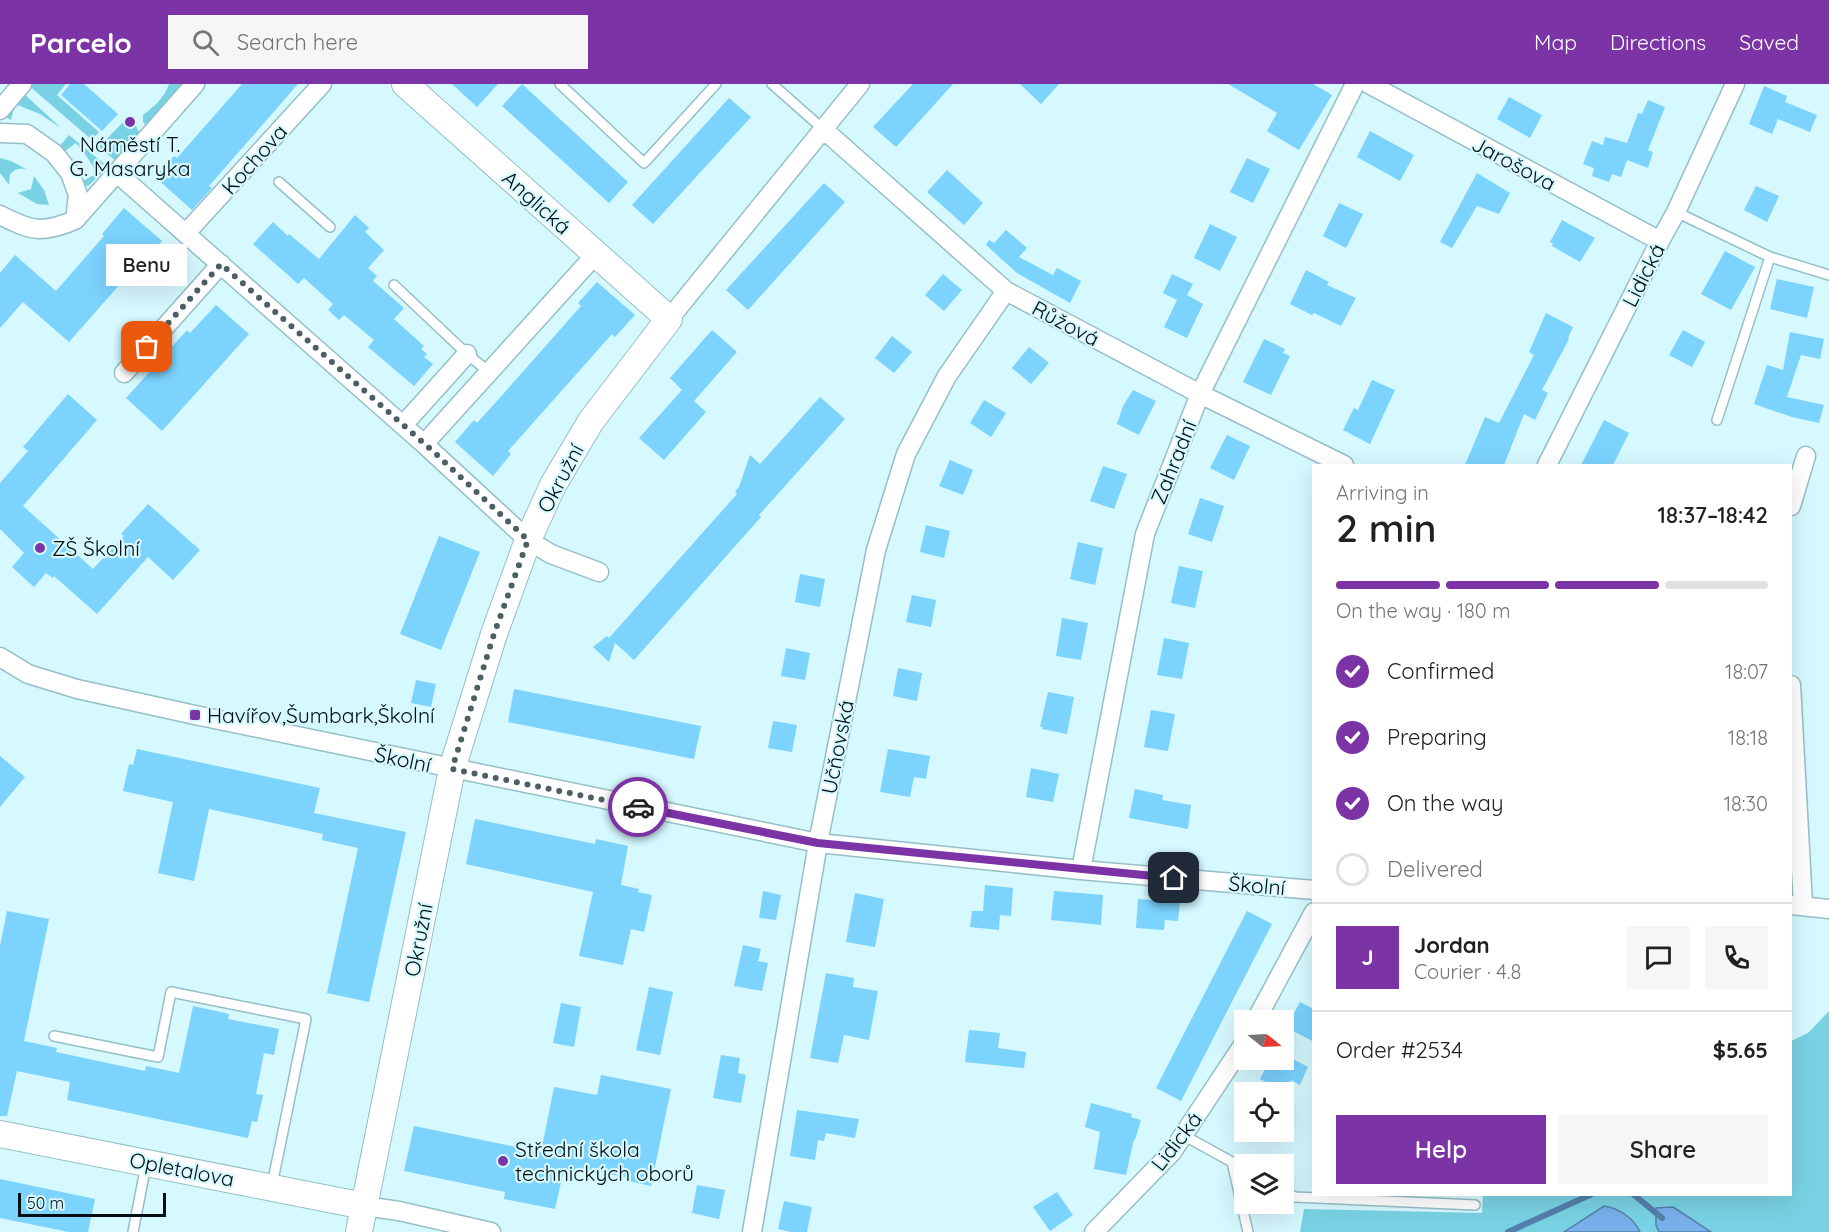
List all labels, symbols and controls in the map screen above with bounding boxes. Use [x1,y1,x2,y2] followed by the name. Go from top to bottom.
[168,15,588,69] search box
[30,25,132,60] text: Parcelo
[189,26,222,59] icon: search
[237,28,358,56] text: Search here
[1534,29,1577,55] text: Map
[1610,29,1706,55] text: Directions
[1739,29,1799,55] text: Saved
[123,115,137,129] marker: Náměstí T. G. Masaryka
[216,118,292,200] street label: Kochova
[1468,130,1560,196] street label: Jarošova
[70,131,190,181] place label: Náměstí T. G. Masaryka
[497,165,577,239] street label: Anglická
[1616,239,1670,311] street label: Lidická
[106,245,188,287] callout: Benu
[122,252,171,277] text: Benu
[1028,295,1104,351] street label: Růžová
[121,321,172,372] pin
[130,330,163,363] icon: bag
[1144,416,1202,508] street label: Zahradní
[531,439,589,517] street label: Okružní
[1336,480,1429,505] text: Arriving in
[1658,501,1768,529] text: 18:37–18:42
[1336,503,1437,552] text: 2 min
[52,535,140,561] place label: ZŠ Školní
[33,541,47,555] marker: ZŠ Školní
[1336,598,1510,623] text: On the way · 180 m
[1336,655,1369,688] icon: check
[1387,657,1494,685] text: Confirmed
[1725,659,1768,684] text: 18:07
[815,698,859,796] street label: Učňovská
[207,702,435,728] place label: Havířov,Šumbark,Školní
[188,708,202,722] marker: Havířov,Šumbark,Školní
[1336,721,1369,754] icon: check
[1387,723,1487,751] text: Preparing
[1728,725,1768,750] text: 18:18
[373,740,434,778] street label: Školní
[608,777,668,837] courier
[1336,787,1369,820] icon: check
[1387,789,1503,817] text: On the way
[622,791,655,824] icon: car
[1724,791,1768,816] text: 18:30
[1148,852,1199,903] pin
[1387,855,1483,883] text: Delivered
[1157,861,1190,894] icon: home
[1228,870,1287,900] street label: Školní
[398,901,438,979] street label: Okružní
[1627,926,1690,989] button: chat
[1705,926,1768,989] button: phone
[1414,931,1490,959] text: Jordan
[1361,943,1374,971] text: J
[1414,959,1521,984] text: Courier · 4.8
[1234,1010,1294,1070] north arrow
[1234,1010,1294,1214] map controls
[1336,1036,1463,1064] text: Order #2534
[1713,1036,1768,1064] text: $5.65
[1234,1082,1294,1142] button: locate
[1145,1106,1207,1176] street label: Lidická
[1336,1115,1546,1184] button: Help
[1558,1115,1768,1184] button: Share
[515,1136,694,1186] place label: Střední škola technických oborů
[127,1146,237,1192] street label: Opletalova
[496,1154,510,1168] marker: Střední škola technických oborů
[1234,1154,1294,1214] button: layers
[18,1190,166,1218] scale bar
[27,1193,64,1213] text: 50 m

